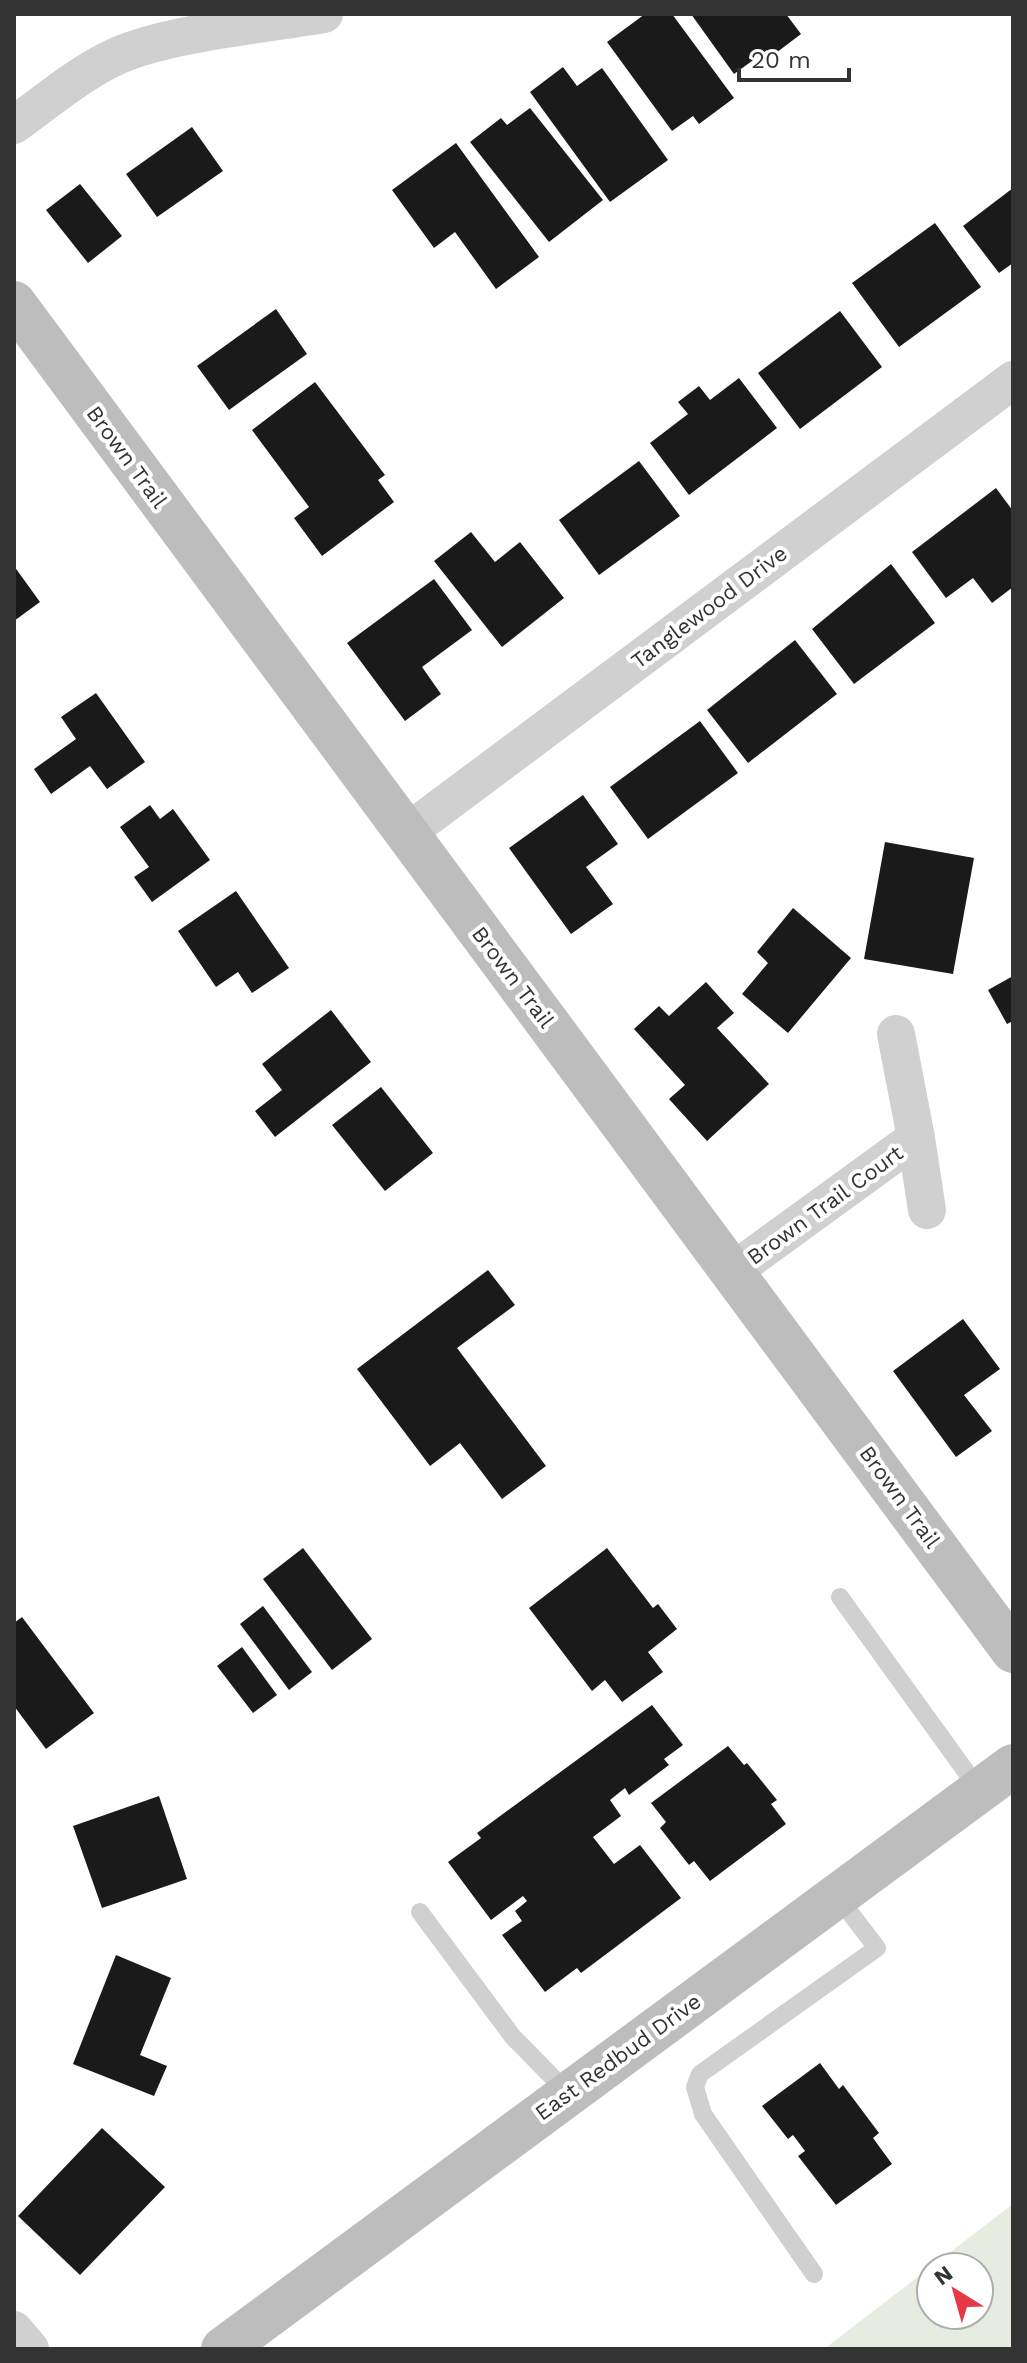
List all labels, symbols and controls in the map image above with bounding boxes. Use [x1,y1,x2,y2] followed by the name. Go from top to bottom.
[739,32,849,82] scale bar
[751,46,811,74] text: 20 m
[82,401,173,513] street label: Brown Trail
[626,540,792,674] street label: Tanglewood Drive
[467,921,559,1033] street label: Brown Trail
[742,1140,908,1270] street label: Brown Trail Court
[855,1441,946,1553] street label: Brown Trail
[530,1988,706,2126] street label: East Redbud Drive
[915,2251,995,2331] north arrow
[929,2261,957,2290] text: N

